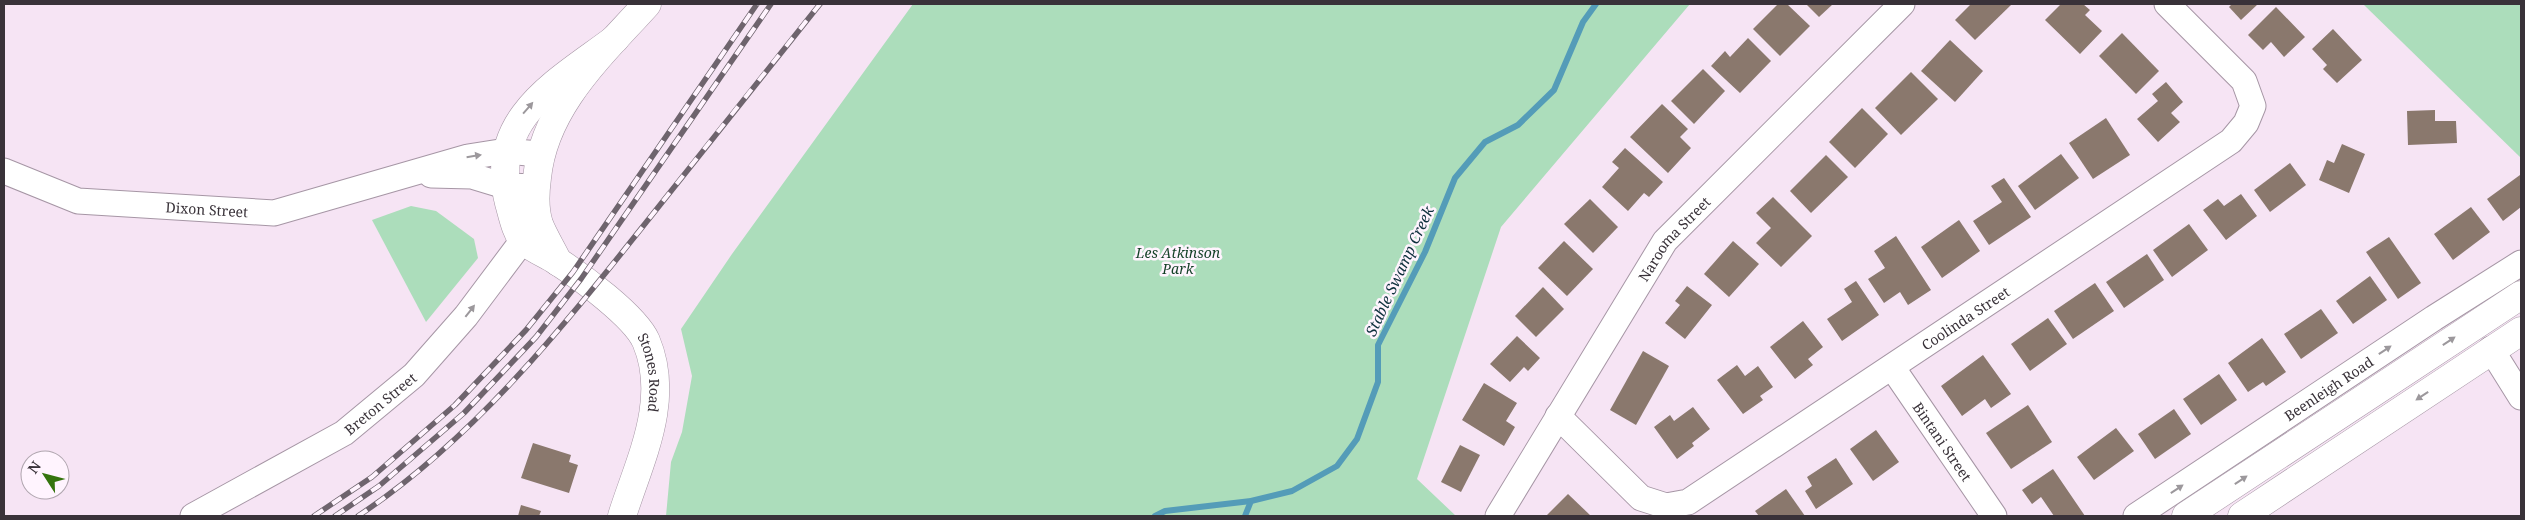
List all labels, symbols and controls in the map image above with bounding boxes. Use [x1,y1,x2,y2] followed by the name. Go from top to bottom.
[523,102,534,115] one-way arrow
[467,151,483,159] one-way arrow
[1633,192,1714,285] street label: Narooma Street
[165,197,249,221] street label: Dixon Street
[1360,202,1438,339] water label: Stable Swamp Creek
[1135,243,1221,278] park label: Les Atkinson Park
[1917,282,2013,354] street label: Coolinda Street
[464,305,475,318] one-way arrow
[634,329,665,414] street label: Stones Road
[2442,336,2456,346] one-way arrow
[2378,346,2392,355] one-way arrow
[2280,351,2377,425] street label: Beenleigh Road
[340,368,420,439] street label: Breton Street
[2415,391,2428,400] one-way arrow
[1909,398,1977,485] street label: Bintani Street
[20,450,70,500] north arrow
[23,457,45,477] text: N
[2234,475,2248,484] one-way arrow
[2170,484,2184,494] one-way arrow

